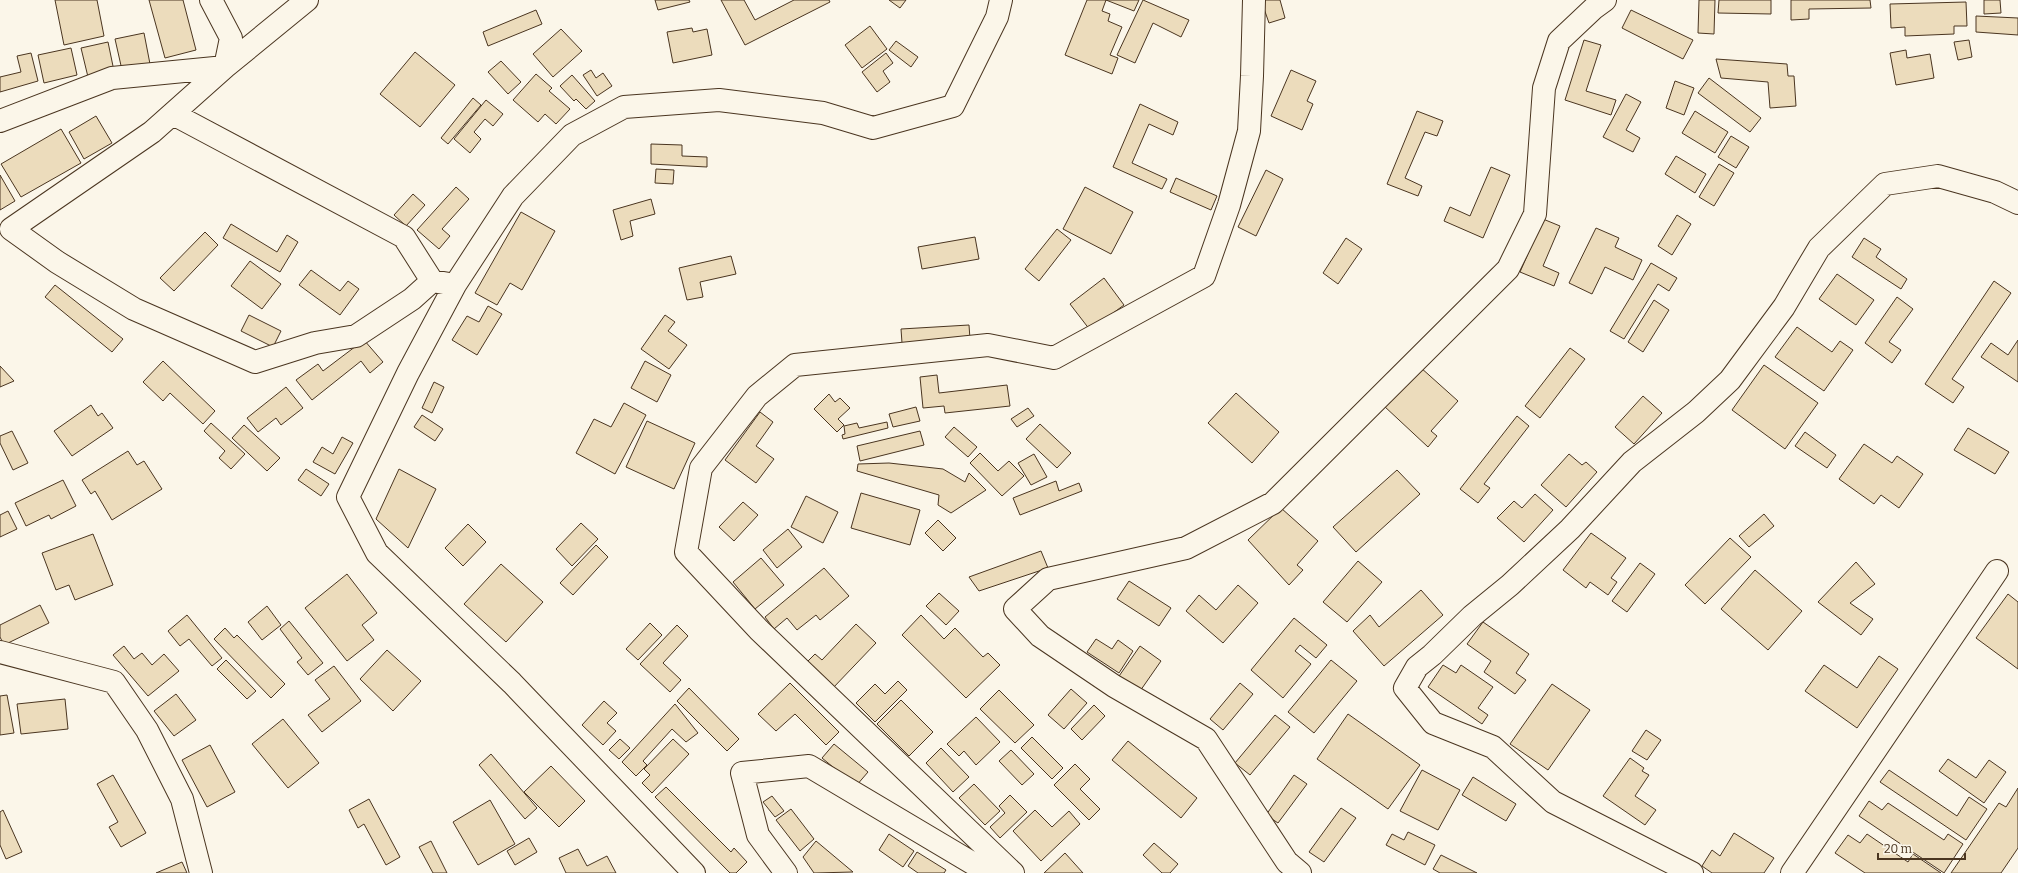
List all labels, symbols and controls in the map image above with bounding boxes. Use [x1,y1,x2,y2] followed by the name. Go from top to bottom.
[1878,835,1965,861] scale bar
[1884,842,1913,856] text: 20 m

